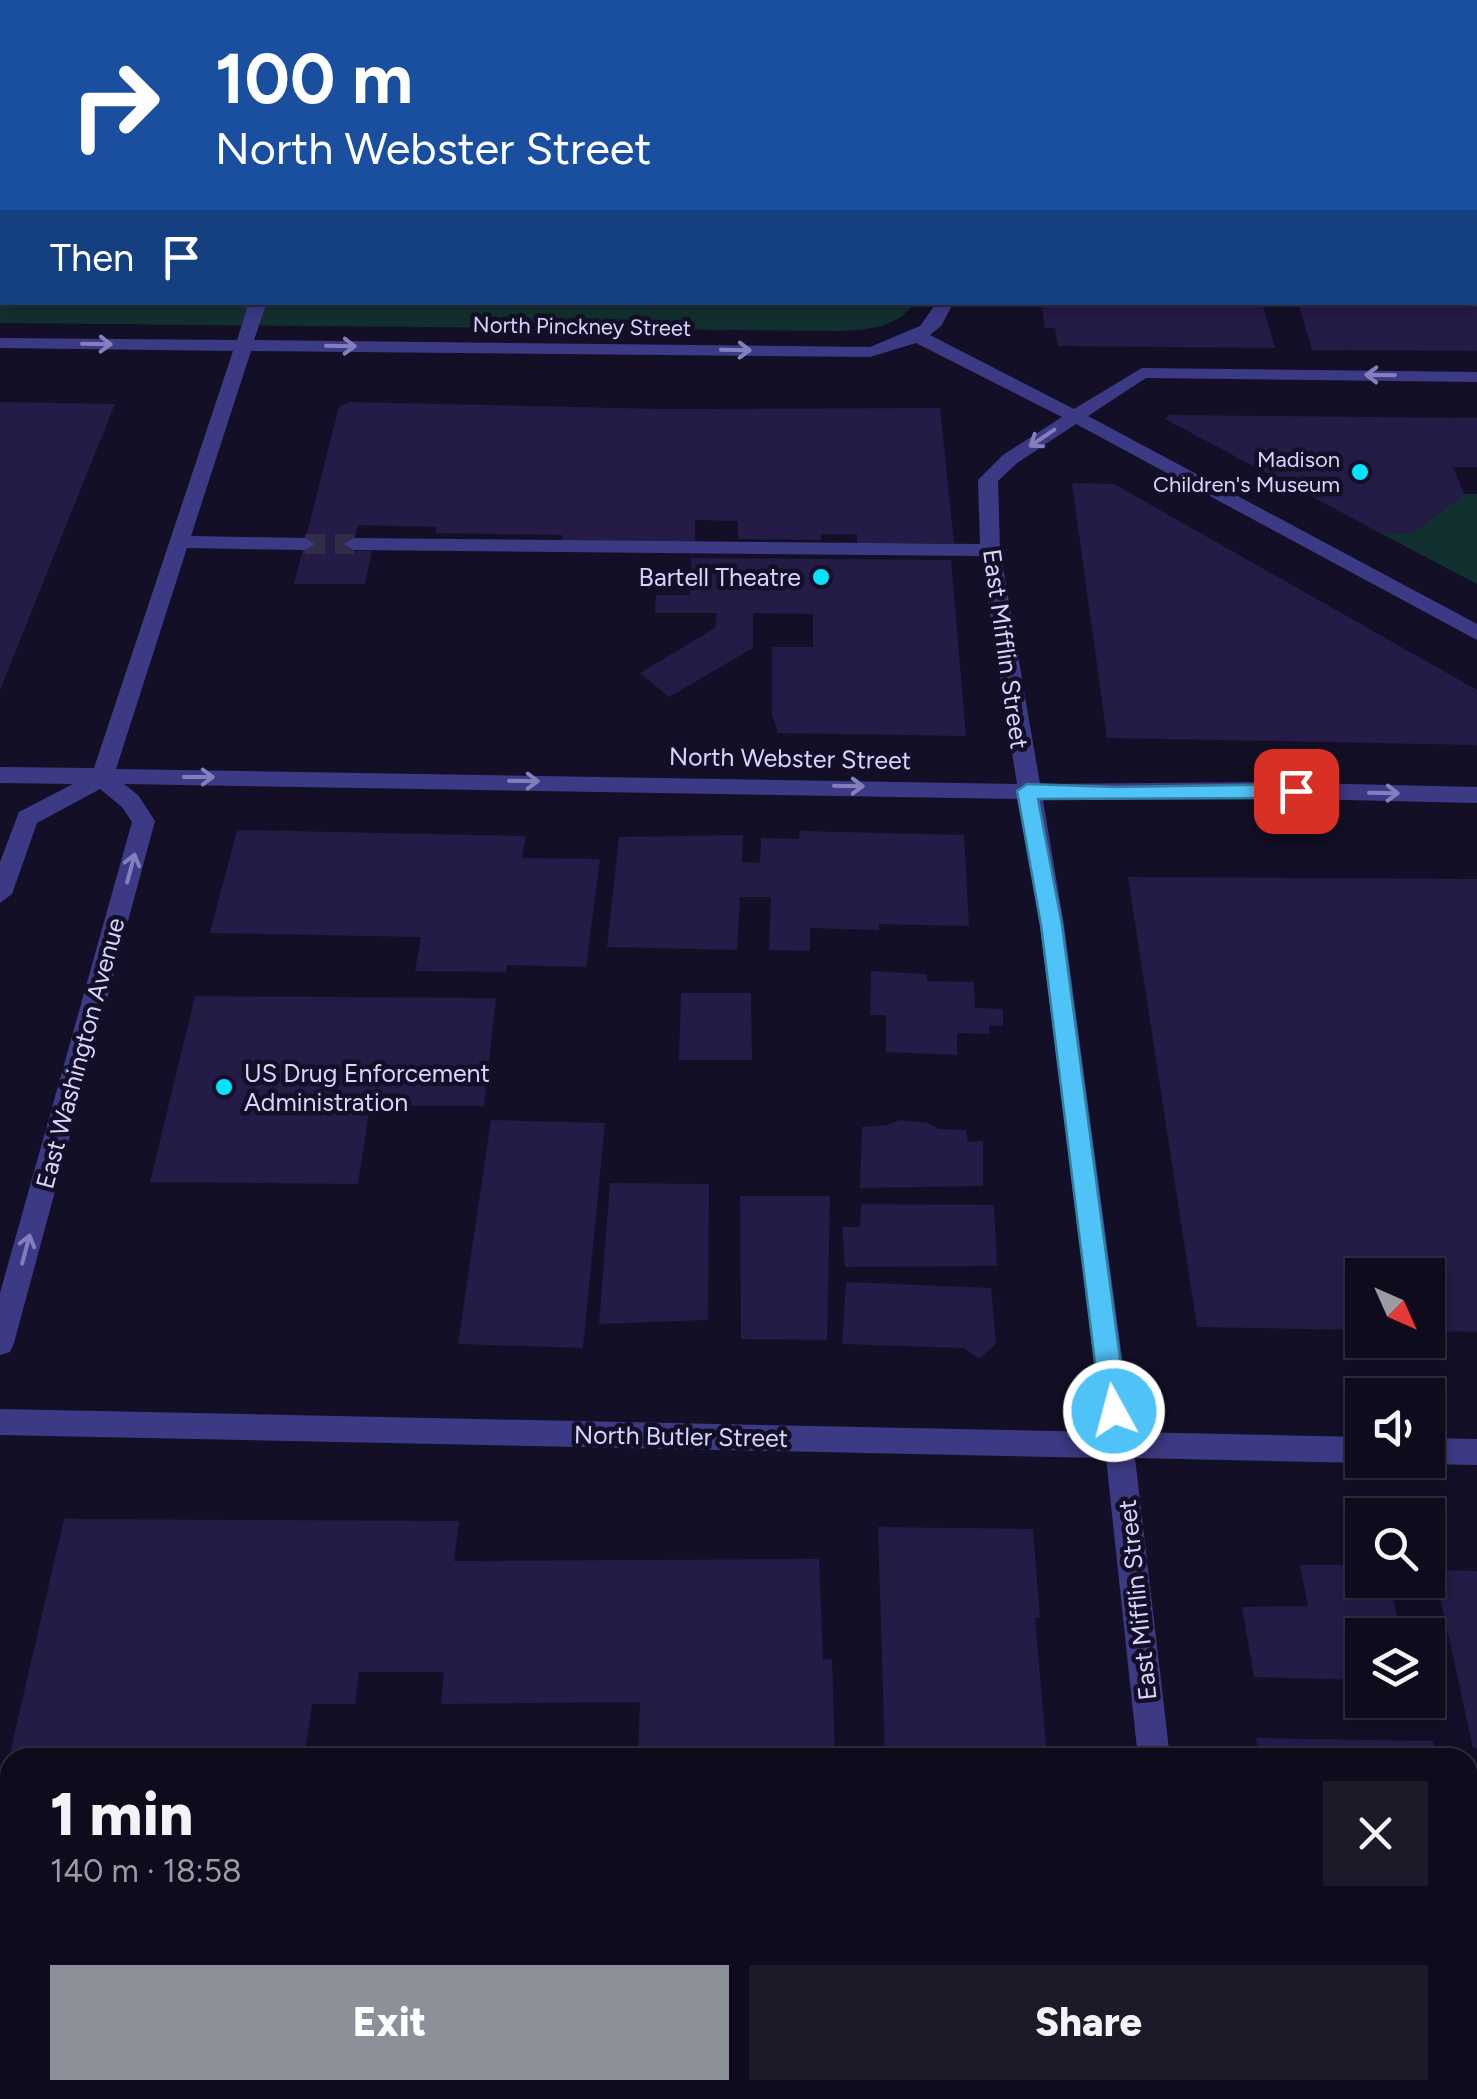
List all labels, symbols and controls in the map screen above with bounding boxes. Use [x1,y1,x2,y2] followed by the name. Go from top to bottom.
[215,36,413,121] text: 100 m
[50,40,180,170] icon: right
[215,121,651,175] text: North Webster Street
[154,230,209,285] icon: arrive
[50,235,134,281] text: Then
[472,311,691,342] street label: North Pinckney Street
[80,334,113,354] one-way arrow
[324,337,356,356] one-way arrow
[719,341,751,360] one-way arrow
[1364,365,1396,384] one-way arrow
[1028,427,1056,448] one-way arrow
[1153,446,1340,498] place label: Madison Children's Museum
[1349,461,1371,483] marker: Madison Children's Museum
[977,547,1035,751] street label: East Mifflin Street
[639,562,801,592] place label: Bartell Theatre
[810,566,832,588] marker: Bartell Theatre
[669,741,911,775] street label: North Webster Street
[1254,749,1339,834] pin
[1269,764,1324,819] icon: arrive
[182,768,215,786] one-way arrow
[508,772,540,790] one-way arrow
[833,777,865,796] one-way arrow
[1367,783,1399,802] one-way arrow
[122,853,141,884] one-way arrow
[29,914,131,1192] street label: East Washington Avenue
[244,1058,490,1117] place label: US Drug Enforcement Administration
[213,1076,235,1098] marker: US Drug Enforcement Administration
[18,1234,36,1265] one-way arrow
[1345,1258,1445,1358] north arrow
[1345,1258,1445,1718] map controls
[1062,1359,1166,1463] position arrow
[1345,1378,1445,1478] button: sound
[574,1419,788,1453] street label: North Butler Street
[1112,1498,1162,1702] street label: East Mifflin Street
[1345,1498,1445,1598] button: search
[1345,1618,1445,1718] button: layers
[50,1778,193,1850] text: 1 min
[1323,1781,1428,1886] button: close
[50,1852,242,1890] text: 140 m · 18:58
[50,1965,729,2080] button: Exit
[749,1965,1428,2080] button: Share

